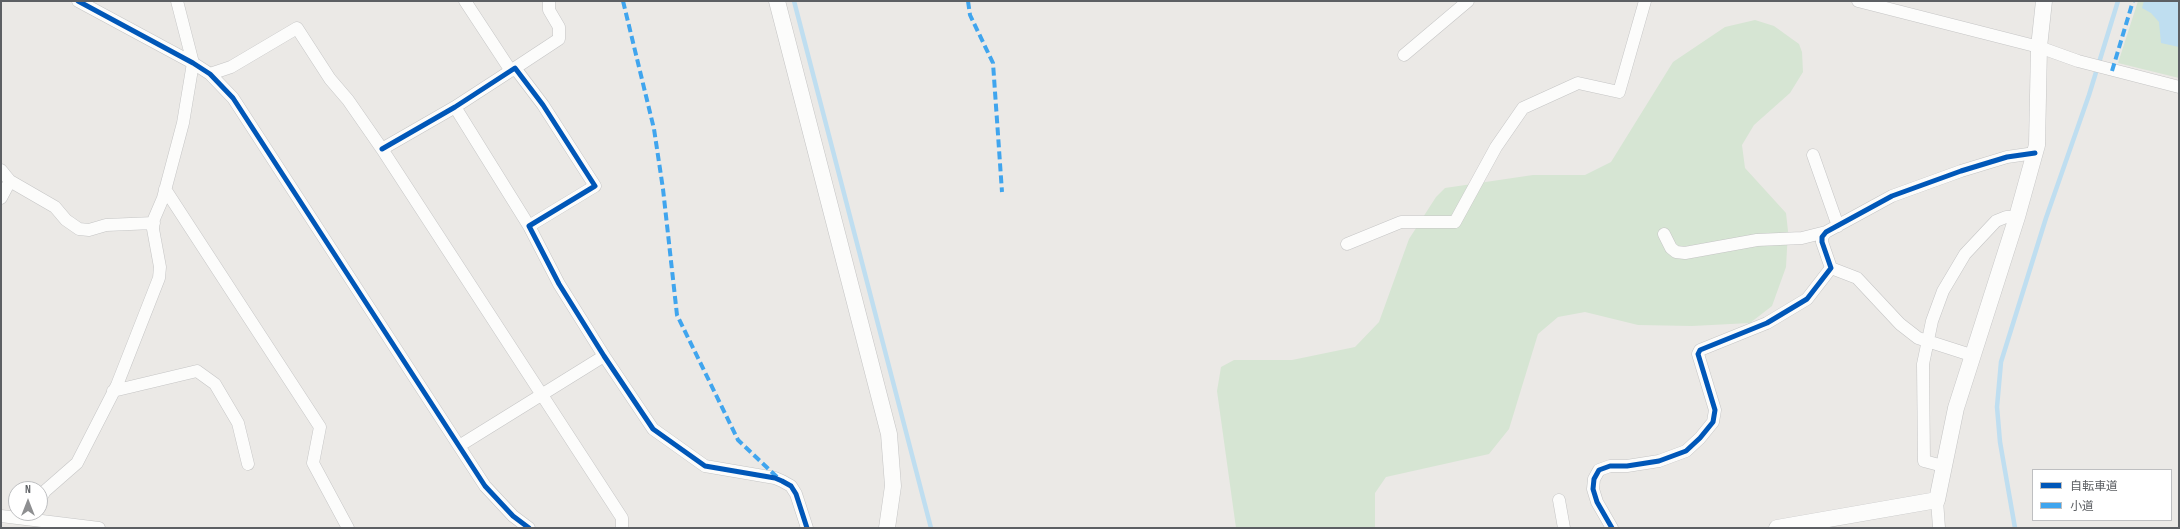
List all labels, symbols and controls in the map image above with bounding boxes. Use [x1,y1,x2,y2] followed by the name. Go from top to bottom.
[2032,469,2172,521] legend
[2070,479,2118,494] text: 自転車道
[8,481,48,521] north arrow
[25,483,31,496] text: N
[2070,499,2094,514] text: 小道

